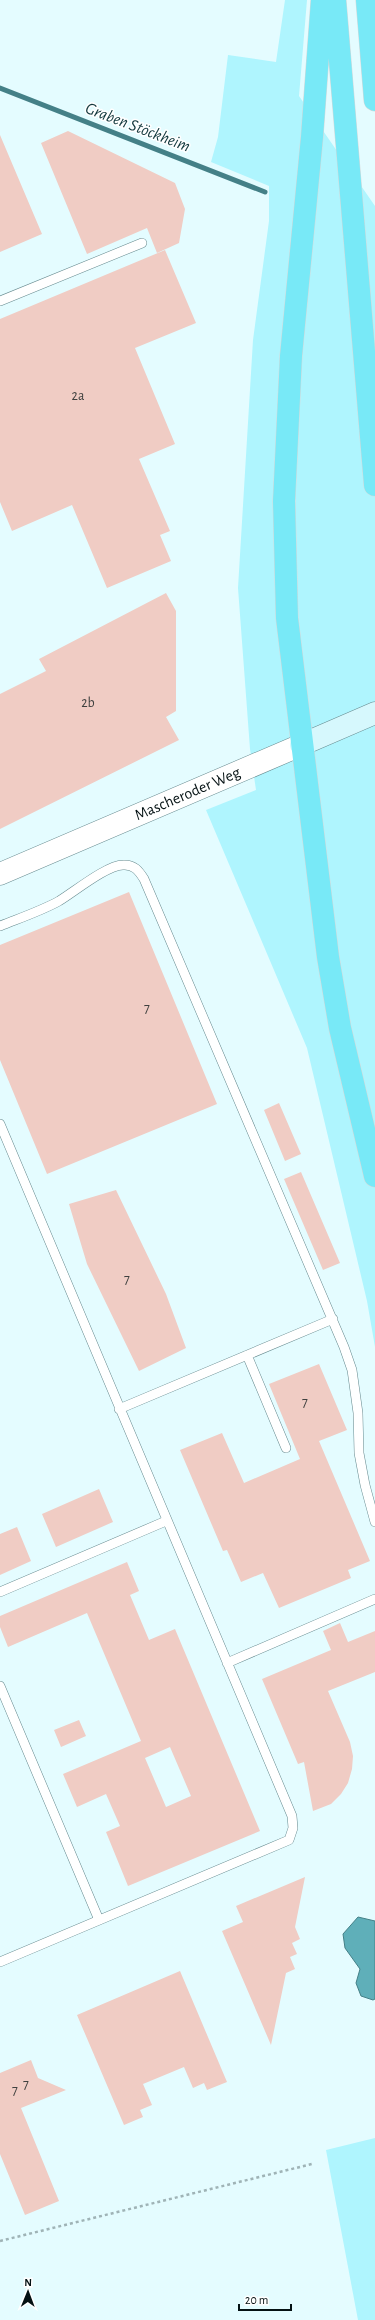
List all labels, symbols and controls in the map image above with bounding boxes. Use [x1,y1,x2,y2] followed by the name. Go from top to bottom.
[83,99,193,155] water label: Graben Stöckheim
[72,389,85,403] house number: 2a
[81,696,95,710] house number: 2b
[133,764,243,823] street label: Mascheroder Weg
[144,1001,150,1015] house number: 7
[124,1272,130,1286] house number: 7
[302,1395,308,1409] house number: 7
[23,2077,29,2091] house number: 7
[12,2083,18,2097] house number: 7
[8,2272,48,2312] north arrow
[24,2277,32,2288] text: N
[239,2286,291,2312] scale bar
[245,2294,268,2306] text: 20 m

